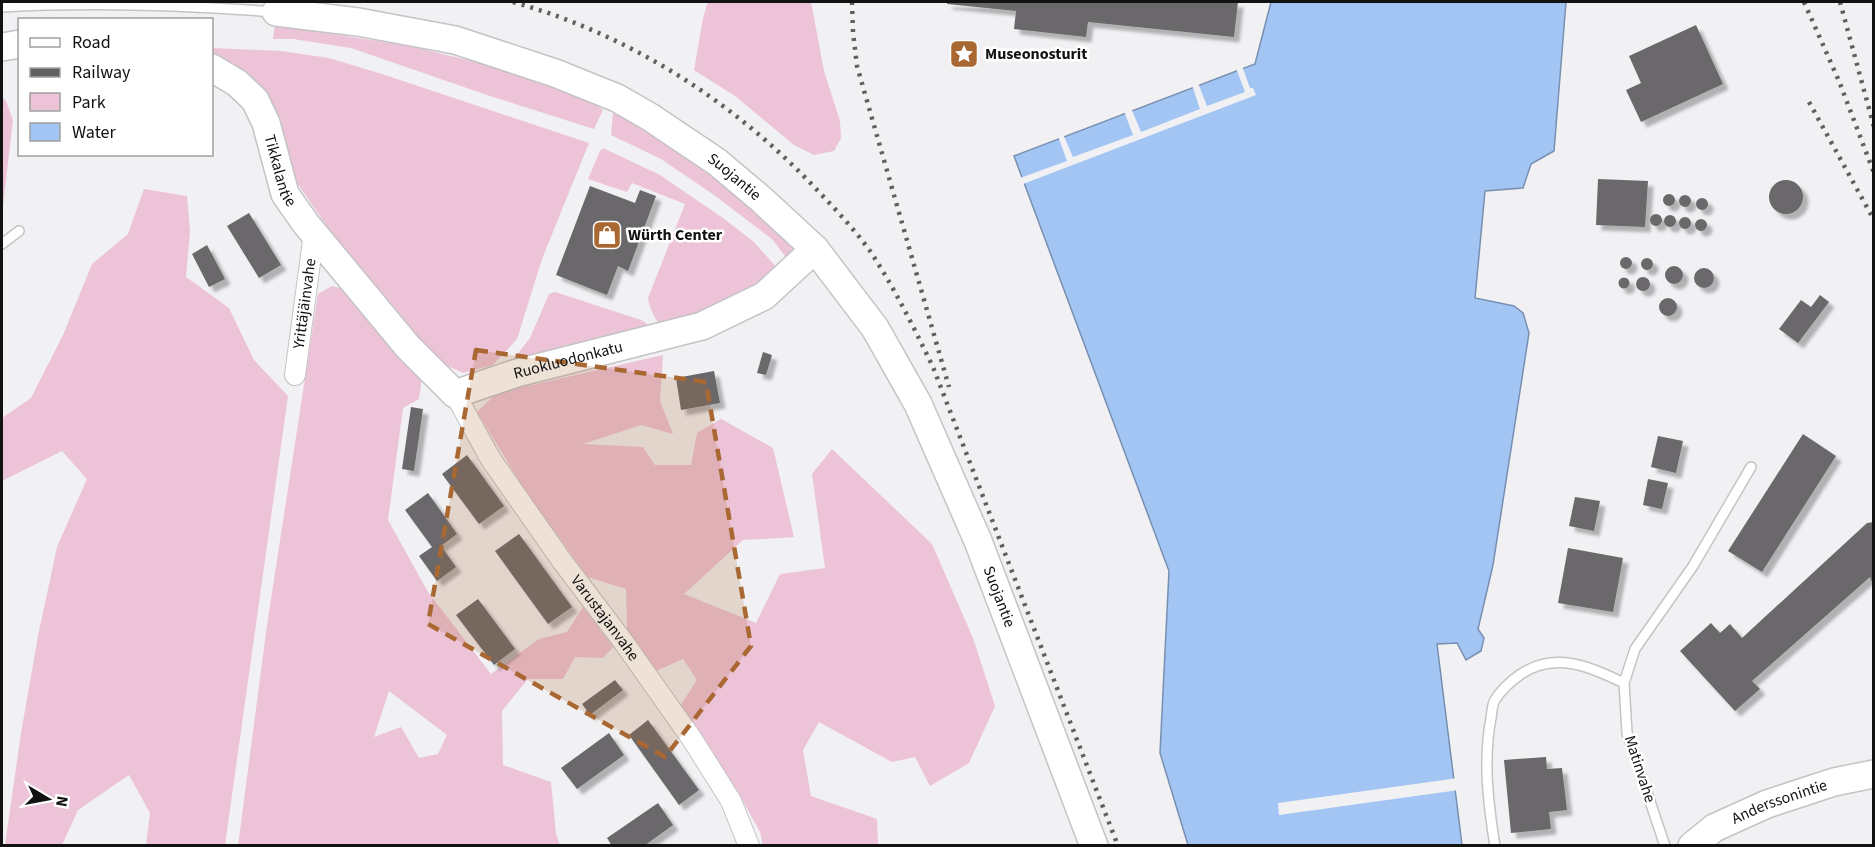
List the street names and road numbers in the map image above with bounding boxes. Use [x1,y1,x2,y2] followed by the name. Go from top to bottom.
[259,132,302,211] street label: Tikkalantie
[703,148,766,206] street label: Suojantie
[287,257,322,351] street label: Yrittäjäinvahe
[511,336,625,384] street label: Ruokluodonkatu
[978,563,1021,631] street label: Suojantie
[565,570,645,666] street label: Varustajanvahe
[1619,733,1661,805] street label: Matinvahe
[1728,774,1830,830] street label: Anderssonintie

